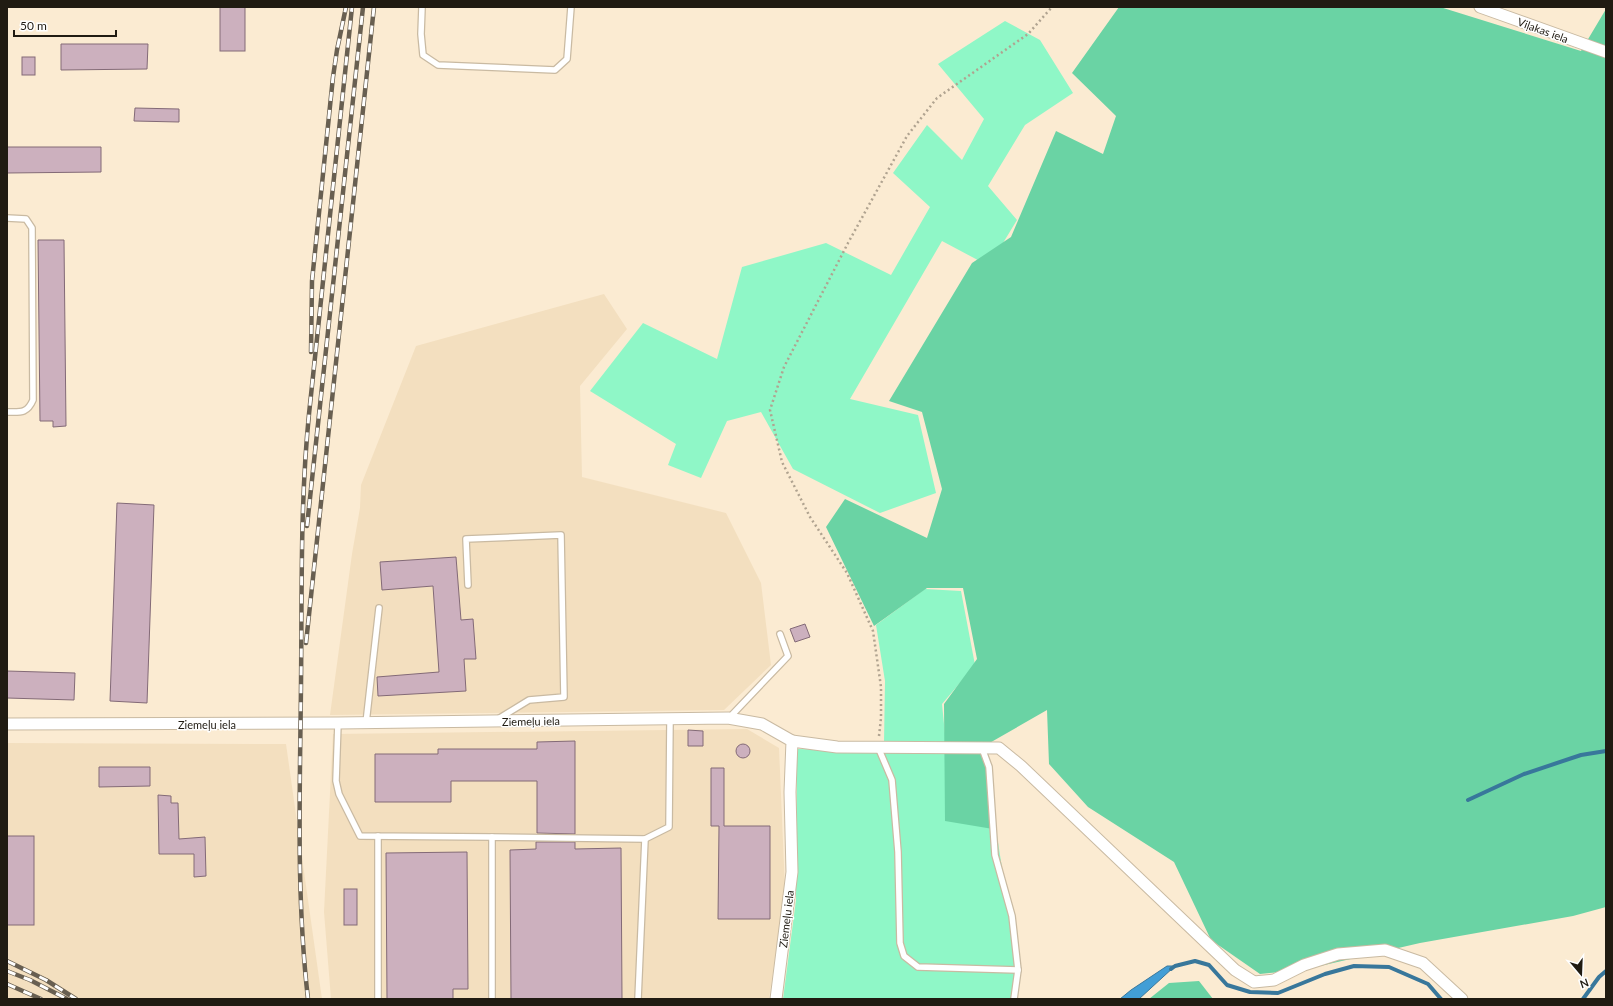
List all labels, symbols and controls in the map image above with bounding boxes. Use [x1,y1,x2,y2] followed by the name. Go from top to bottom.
[14,12,116,38] scale bar
[1516,15,1570,45] street label: Viļakas iela
[20,18,47,33] text: 50 m
[502,714,560,728] street label: Ziemeļu iela
[178,718,236,731] street label: Ziemeļu iela
[776,889,796,949] street label: Ziemeļu iela
[1561,954,1601,994] north arrow
[1578,976,1591,991] text: N

